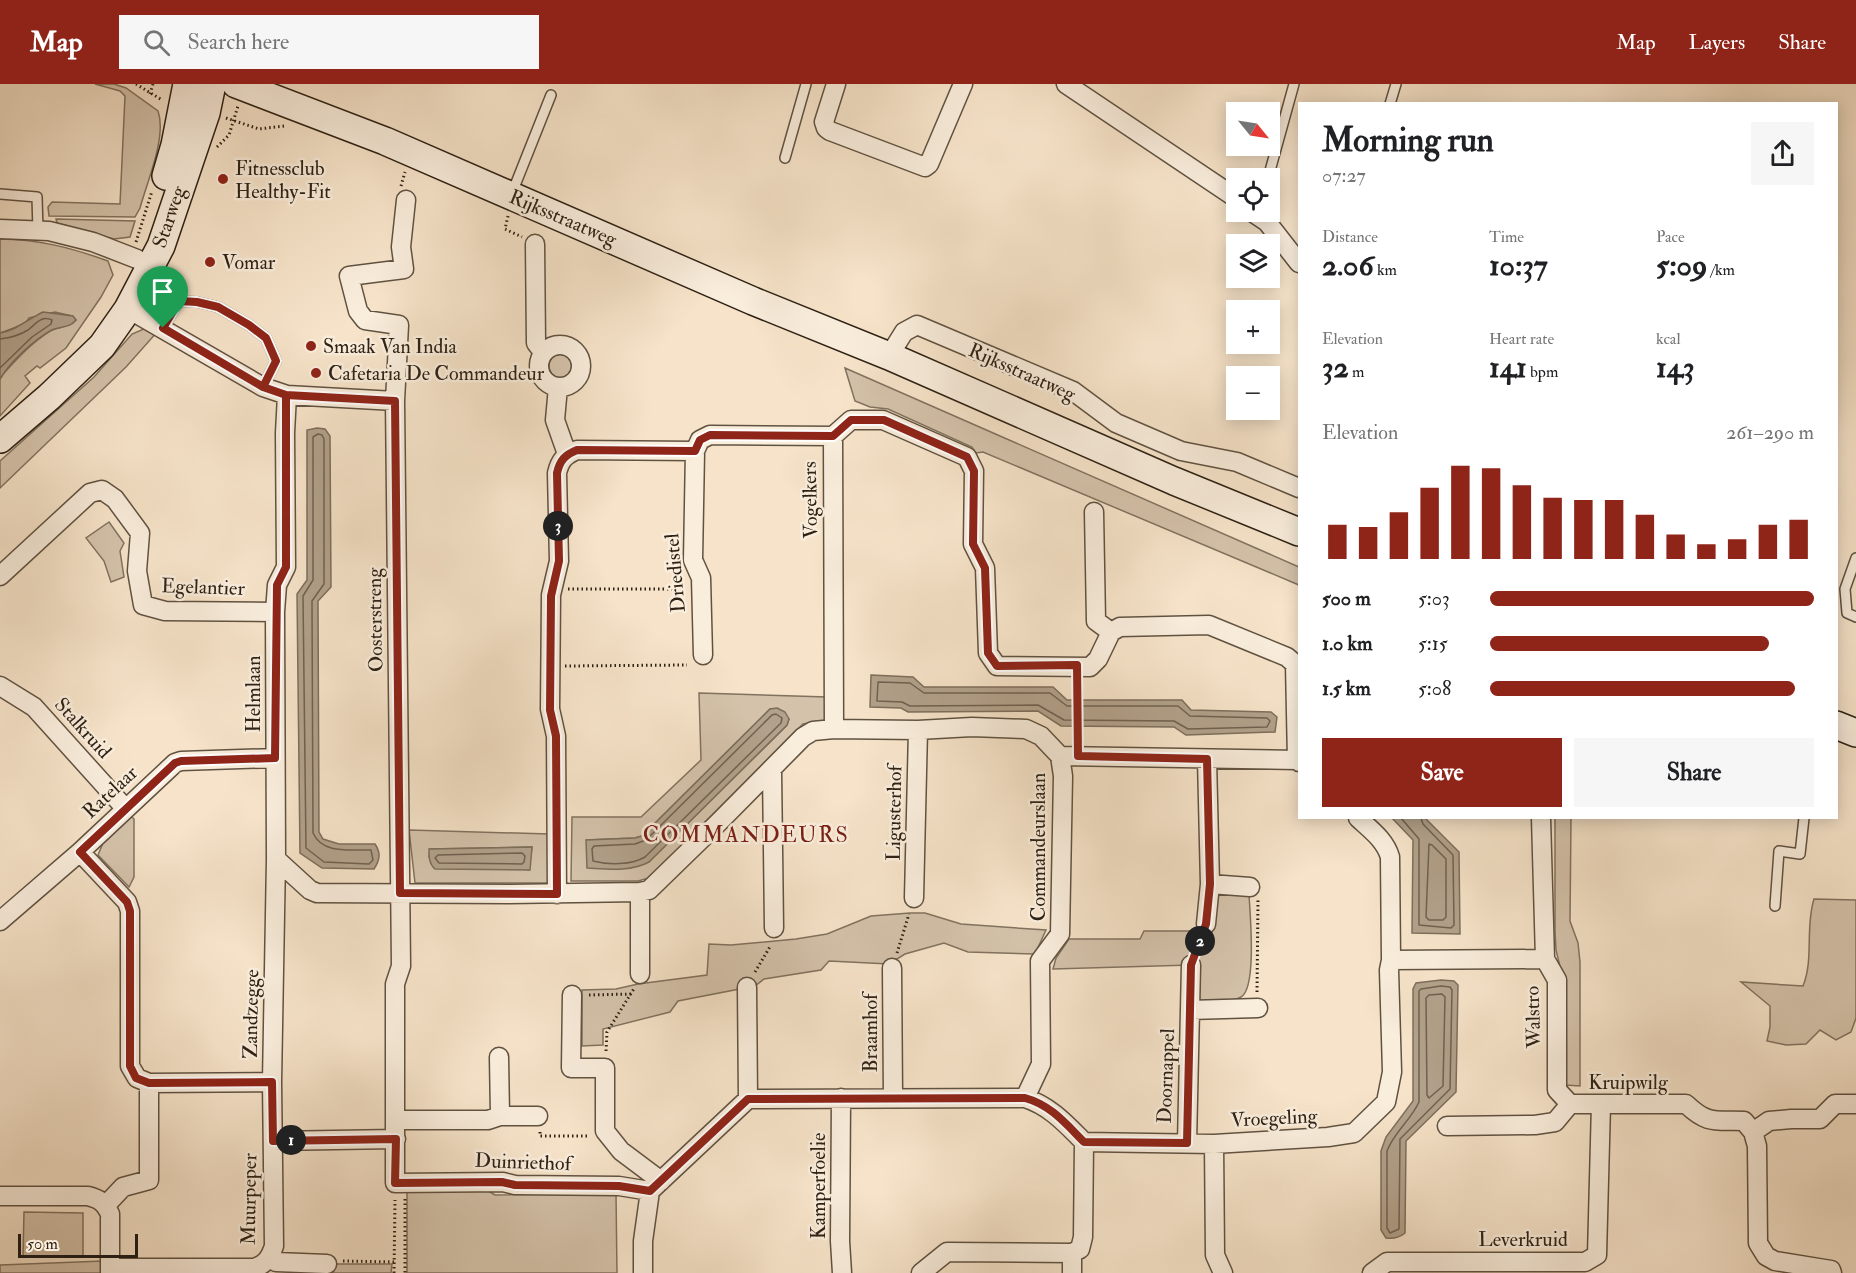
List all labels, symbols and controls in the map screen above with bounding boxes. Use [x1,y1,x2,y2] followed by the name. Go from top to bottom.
[119,15,539,69] search box
[30,25,83,60] text: Map
[140,26,173,59] icon: search
[188,28,289,56] text: Search here
[1616,29,1656,56] text: Map
[1689,29,1745,56] text: Layers
[1778,29,1826,56] text: Share
[1226,102,1280,156] north arrow
[1226,102,1280,420] map controls
[1322,120,1494,161] text: Morning run
[1751,122,1814,185] button: share
[235,156,331,204] place label: Fitnessclub Healthy-Fit
[1322,163,1366,188] text: 07:27
[1226,168,1280,222] button: locate
[216,172,230,186] marker: Fitnessclub Healthy-Fit
[147,182,192,251] street label: Starweg
[505,184,622,252] street label: Rijksstraatweg
[1322,227,1378,247] text: Distance
[1489,227,1524,247] text: Time
[1656,227,1685,247] text: Pace
[1226,234,1280,288] button: layers
[1322,247,1374,284] text: 2.06
[1489,247,1548,284] text: 10:37
[1656,247,1707,284] text: 5:09
[222,250,276,275] place label: Vomar
[203,255,217,269] marker: Vomar
[1374,260,1397,280] text: km
[1707,260,1735,280] text: /km
[137,266,188,328] pin
[146,275,179,308] icon: arrive
[1226,300,1280,354] button: +
[1322,329,1383,349] text: Elevation
[1489,329,1554,349] text: Heart rate
[1656,329,1681,349] text: kcal
[323,334,458,359] place label: Smaak Van India
[965,337,1080,407] street label: Rijksstraatweg
[304,339,318,353] marker: Smaak Van India
[1322,349,1349,386] text: 32
[1489,349,1527,386] text: 141
[1656,349,1694,386] text: 143
[328,361,545,386] place label: Cafetaria De Commandeur
[1349,362,1365,382] text: m
[1527,362,1558,382] text: bpm
[309,366,323,380] marker: Cafetaria De Commandeur
[1226,366,1280,420] button: −
[1322,420,1398,445] text: Elevation
[1726,420,1814,445] text: 261–290 m
[797,461,823,539] street label: Vogelkers
[543,511,573,541] pin: 3
[555,516,561,536] text: 3
[659,532,691,614] street label: Driedistel
[362,566,388,672] street label: Oosterstreng
[161,573,246,601] street label: Egelantier
[1322,586,1371,611] text: 500 m
[1418,586,1450,611] text: 5:03
[1322,631,1373,656] text: 1.0 km
[1418,631,1448,656] text: 5:15
[241,655,266,733] street label: Helmlaan
[1322,676,1371,701] text: 1.5 km
[1418,676,1451,701] text: 5:08
[49,692,117,764] street label: Stalkruid
[1322,738,1562,807] button: Save
[1574,738,1814,807] button: Share
[77,760,143,824] street label: Ratelaar
[881,761,907,861] street label: Ligusterhof
[1026,773,1051,921] street label: Commandeurslaan
[643,821,849,849] district label: COMMANDEURS
[1185,926,1215,956] pin: 2
[1196,931,1204,951] text: 2
[238,969,264,1059] street label: Zandzegge
[1519,985,1547,1050] street label: Walstro
[858,990,883,1073] street label: Braamhof
[1152,1028,1181,1124] street label: Doornappel
[1588,1070,1669,1096] street label: Kruipwilg
[1230,1103,1319,1133] street label: Vroegeling
[276,1125,306,1155] pin: 1
[288,1130,294,1150] text: 1
[806,1133,832,1239] street label: Kamperfoelie
[474,1148,575,1176] street label: Duinriethof
[236,1152,263,1245] street label: Muurpeper
[1478,1227,1568,1252] street label: Leverkruid
[18,1231,138,1258] scale bar
[27,1234,58,1254] text: 50 m

